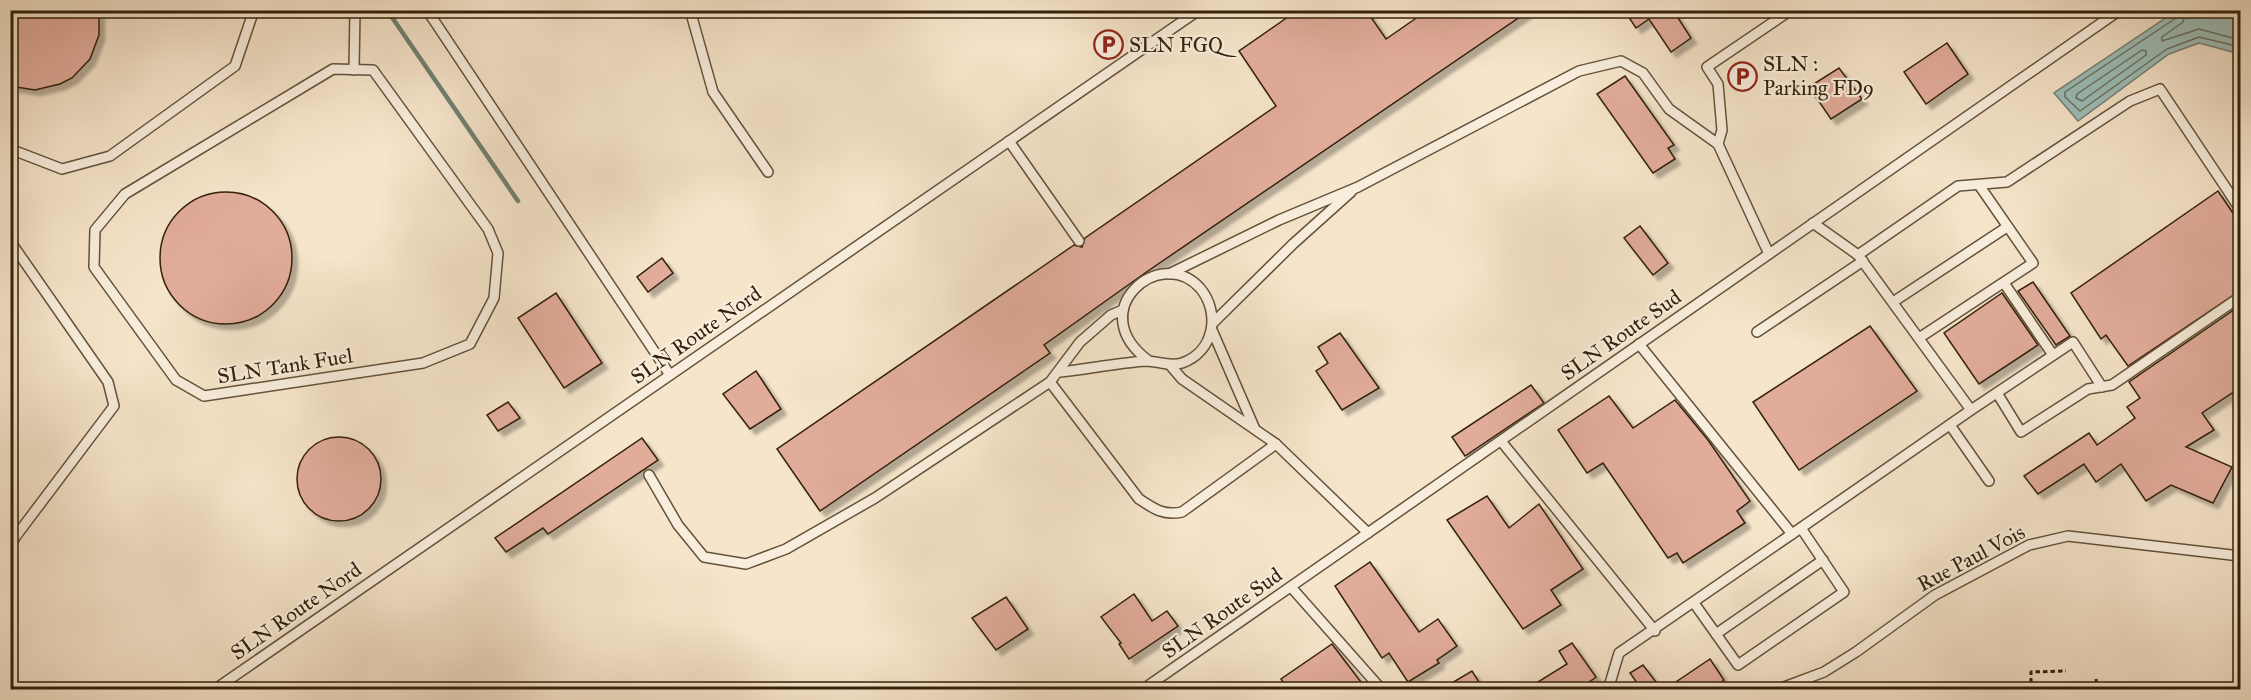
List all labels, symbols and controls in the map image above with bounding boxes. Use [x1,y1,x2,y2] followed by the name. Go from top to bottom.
[1092,29,1124,61] parking icon: SLN FGQ
[1129,32,1238,58] place label: SLN FGQ
[1763,51,1874,101] place label: SLN : Parking FD9
[1726,60,1758,92] parking icon: SLN : Parking FD9
[626,280,767,390] street label: SLN Route Nord
[1556,284,1687,386] street label: SLN Route Sud
[215,342,355,390] street label: SLN Tank Fuel
[1913,519,2029,597] street label: Rue Paul Vois
[226,556,367,666] street label: SLN Route Nord
[1157,562,1288,664] street label: SLN Route Sud

